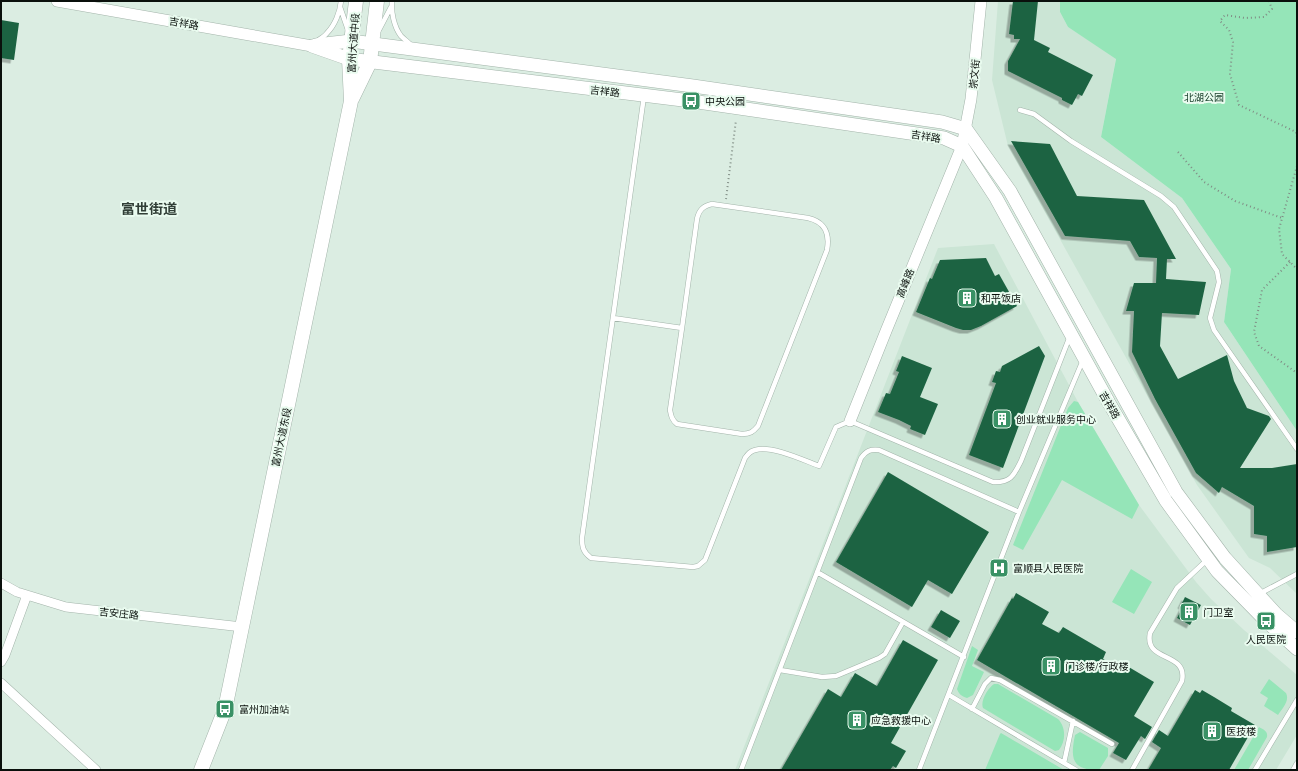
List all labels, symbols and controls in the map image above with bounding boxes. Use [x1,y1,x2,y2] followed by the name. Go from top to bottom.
[346,13,361,73] street label: 富州大道中段
[168,15,200,32] street label: 吉祥路
[967,59,982,90] street label: 崇文街
[589,84,620,99] street label: 吉祥路
[680,90,702,112] bus stop icon: 中央公园
[1184,92,1224,103] park label: 北湖公园
[705,96,745,107] place label: 中央公园
[910,129,942,144] street label: 吉祥路
[121,201,177,217] district label: 富世街道
[895,267,916,299] street label: 高峰路
[956,287,978,309] building icon: 和平饭店
[981,293,1021,304] place label: 和平饭店
[1097,390,1122,421] street label: 吉祥路
[270,407,293,468] street label: 富州大道东段
[991,408,1013,430] building icon: 创业就业服务中心
[1016,414,1096,425] place label: 创业就业服务中心
[988,557,1010,579] hospital icon: 富顺县人民医院
[1013,563,1083,574] place label: 富顺县人民医院
[1178,601,1200,623] building icon: 门卫室
[98,606,139,621] street label: 吉安庄路
[1203,607,1233,618] place label: 门卫室
[1255,610,1277,632] bus stop icon: 人民医院
[1246,634,1286,645] place label: 人民医院
[1040,655,1062,677] building icon: 门诊楼/行政楼
[1065,661,1128,672] place label: 门诊楼/行政楼
[214,698,236,720] bus stop icon: 富州加油站
[239,704,289,715] place label: 富州加油站
[846,709,868,731] building icon: 应急救援中心
[871,715,931,726] place label: 应急救援中心
[1201,720,1223,742] building icon: 医技楼
[1226,726,1256,737] place label: 医技楼

